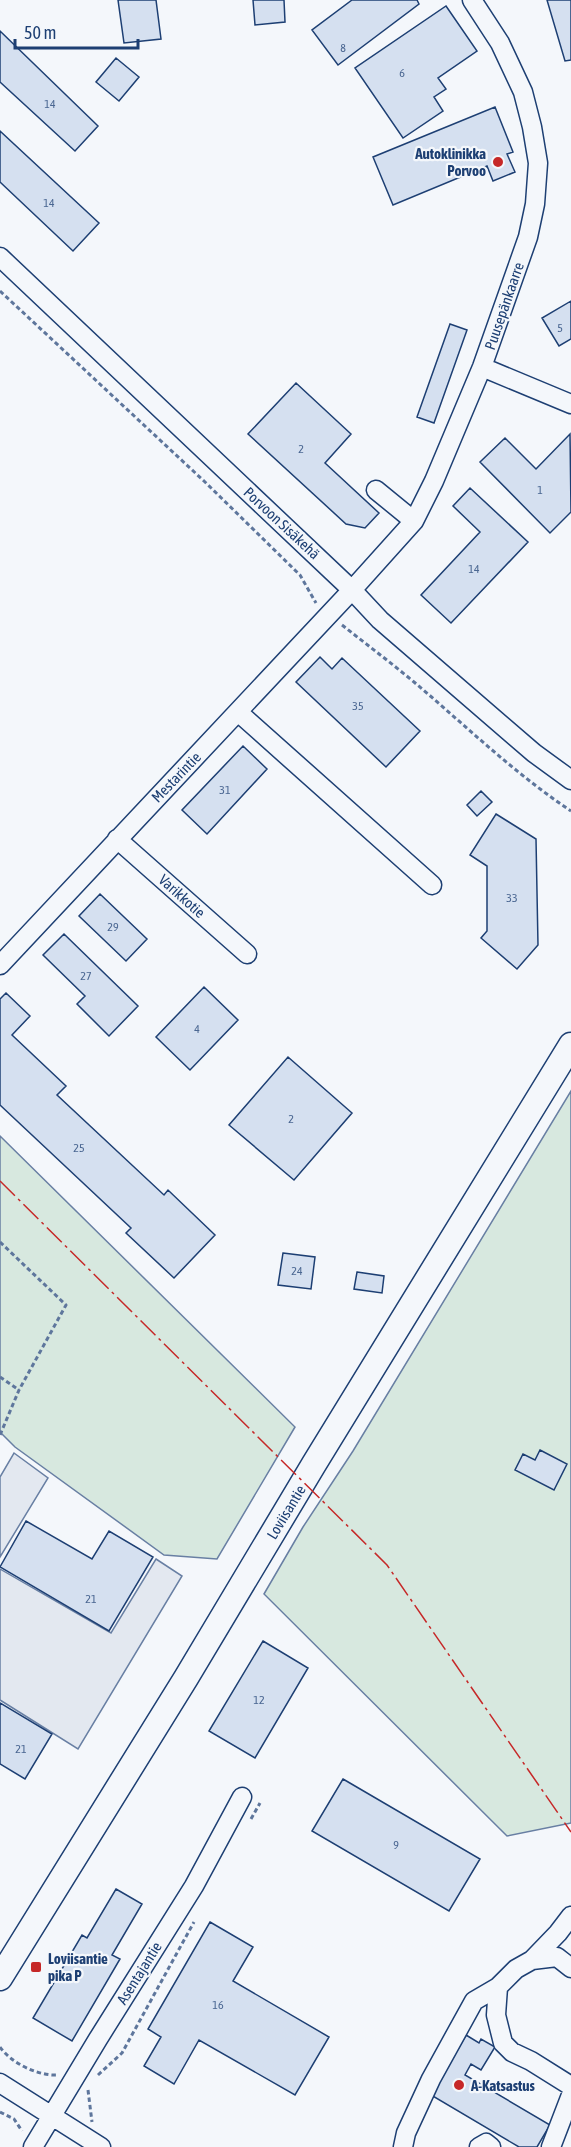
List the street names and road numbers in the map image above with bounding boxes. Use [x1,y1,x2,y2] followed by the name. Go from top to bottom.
[481,260,527,352] street label: Puusepänkaarre
[241,484,323,562] street label: Porvoon Sisäkehä
[148,748,204,806] street label: Mestarintie
[155,871,209,921] street label: Varikkotie
[263,1482,309,1542] street label: Loviisantie
[113,1939,165,2007] street label: Asentajantie

